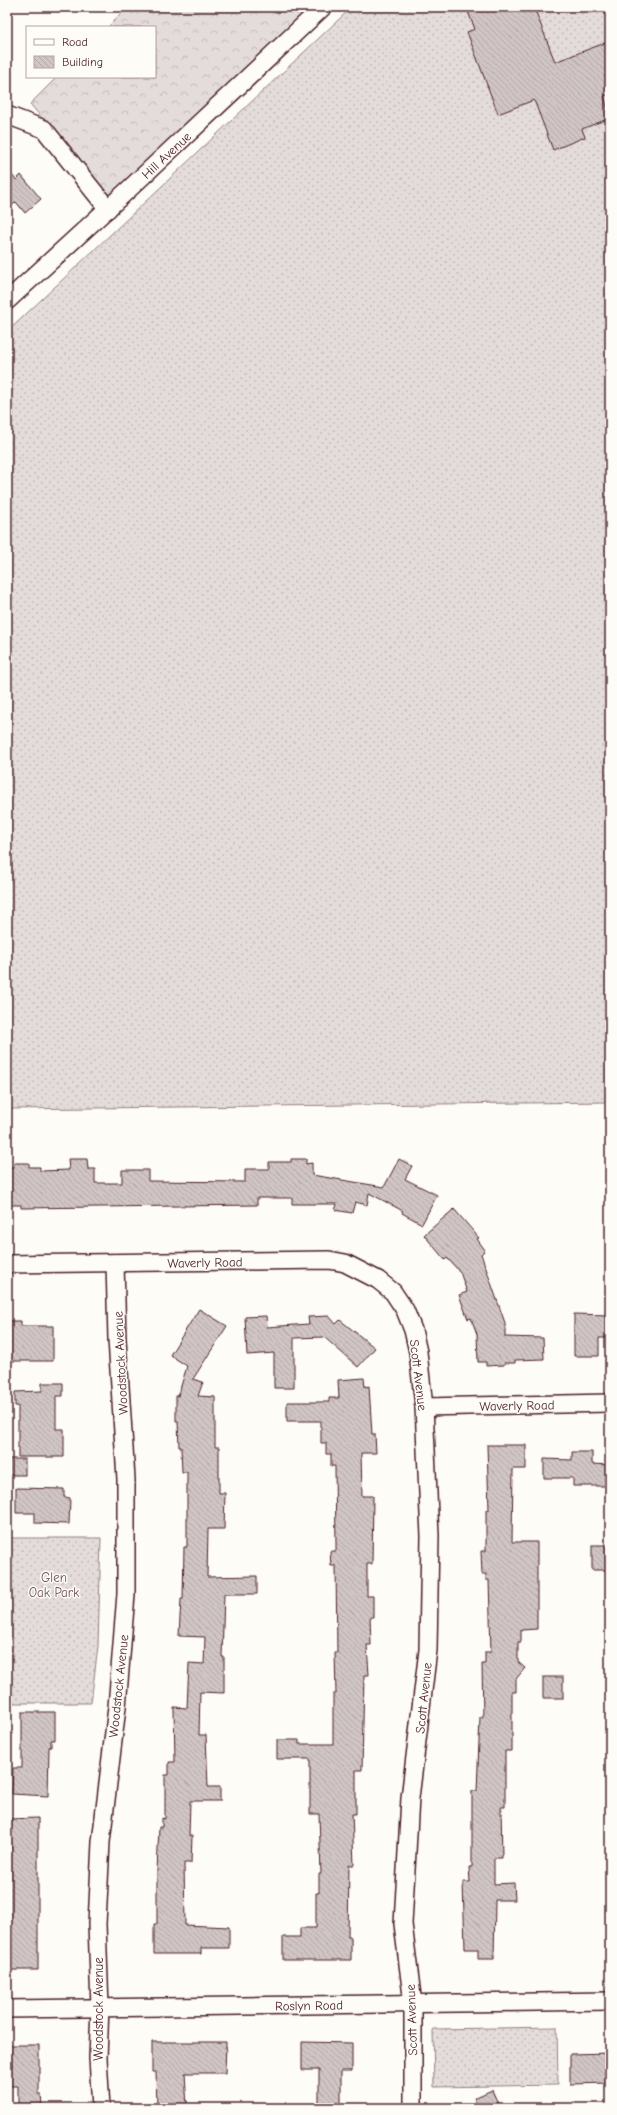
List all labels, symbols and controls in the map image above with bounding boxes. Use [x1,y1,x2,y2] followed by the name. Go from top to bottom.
[26,26,156,78] legend
[62,35,88,49] text: Road
[62,55,103,69] text: Building
[139,128,194,182] street label: Hill Avenue
[167,1254,243,1271] street label: Waverly Road
[110,1310,131,1415] street label: Woodstock Avenue
[407,1339,430,1412] street label: Scott Avenue
[479,1397,555,1414] street label: Waverly Road
[29,1570,80,1600] park label: Glen Oak Park
[106,1633,131,1738] street label: Woodstock Avenue
[412,1661,435,1734] street label: Scott Avenue
[91,1957,106,2061] street label: Woodstock Avenue
[403,1983,420,2056] street label: Scott Avenue
[275,1997,343,2014] street label: Roslyn Road

